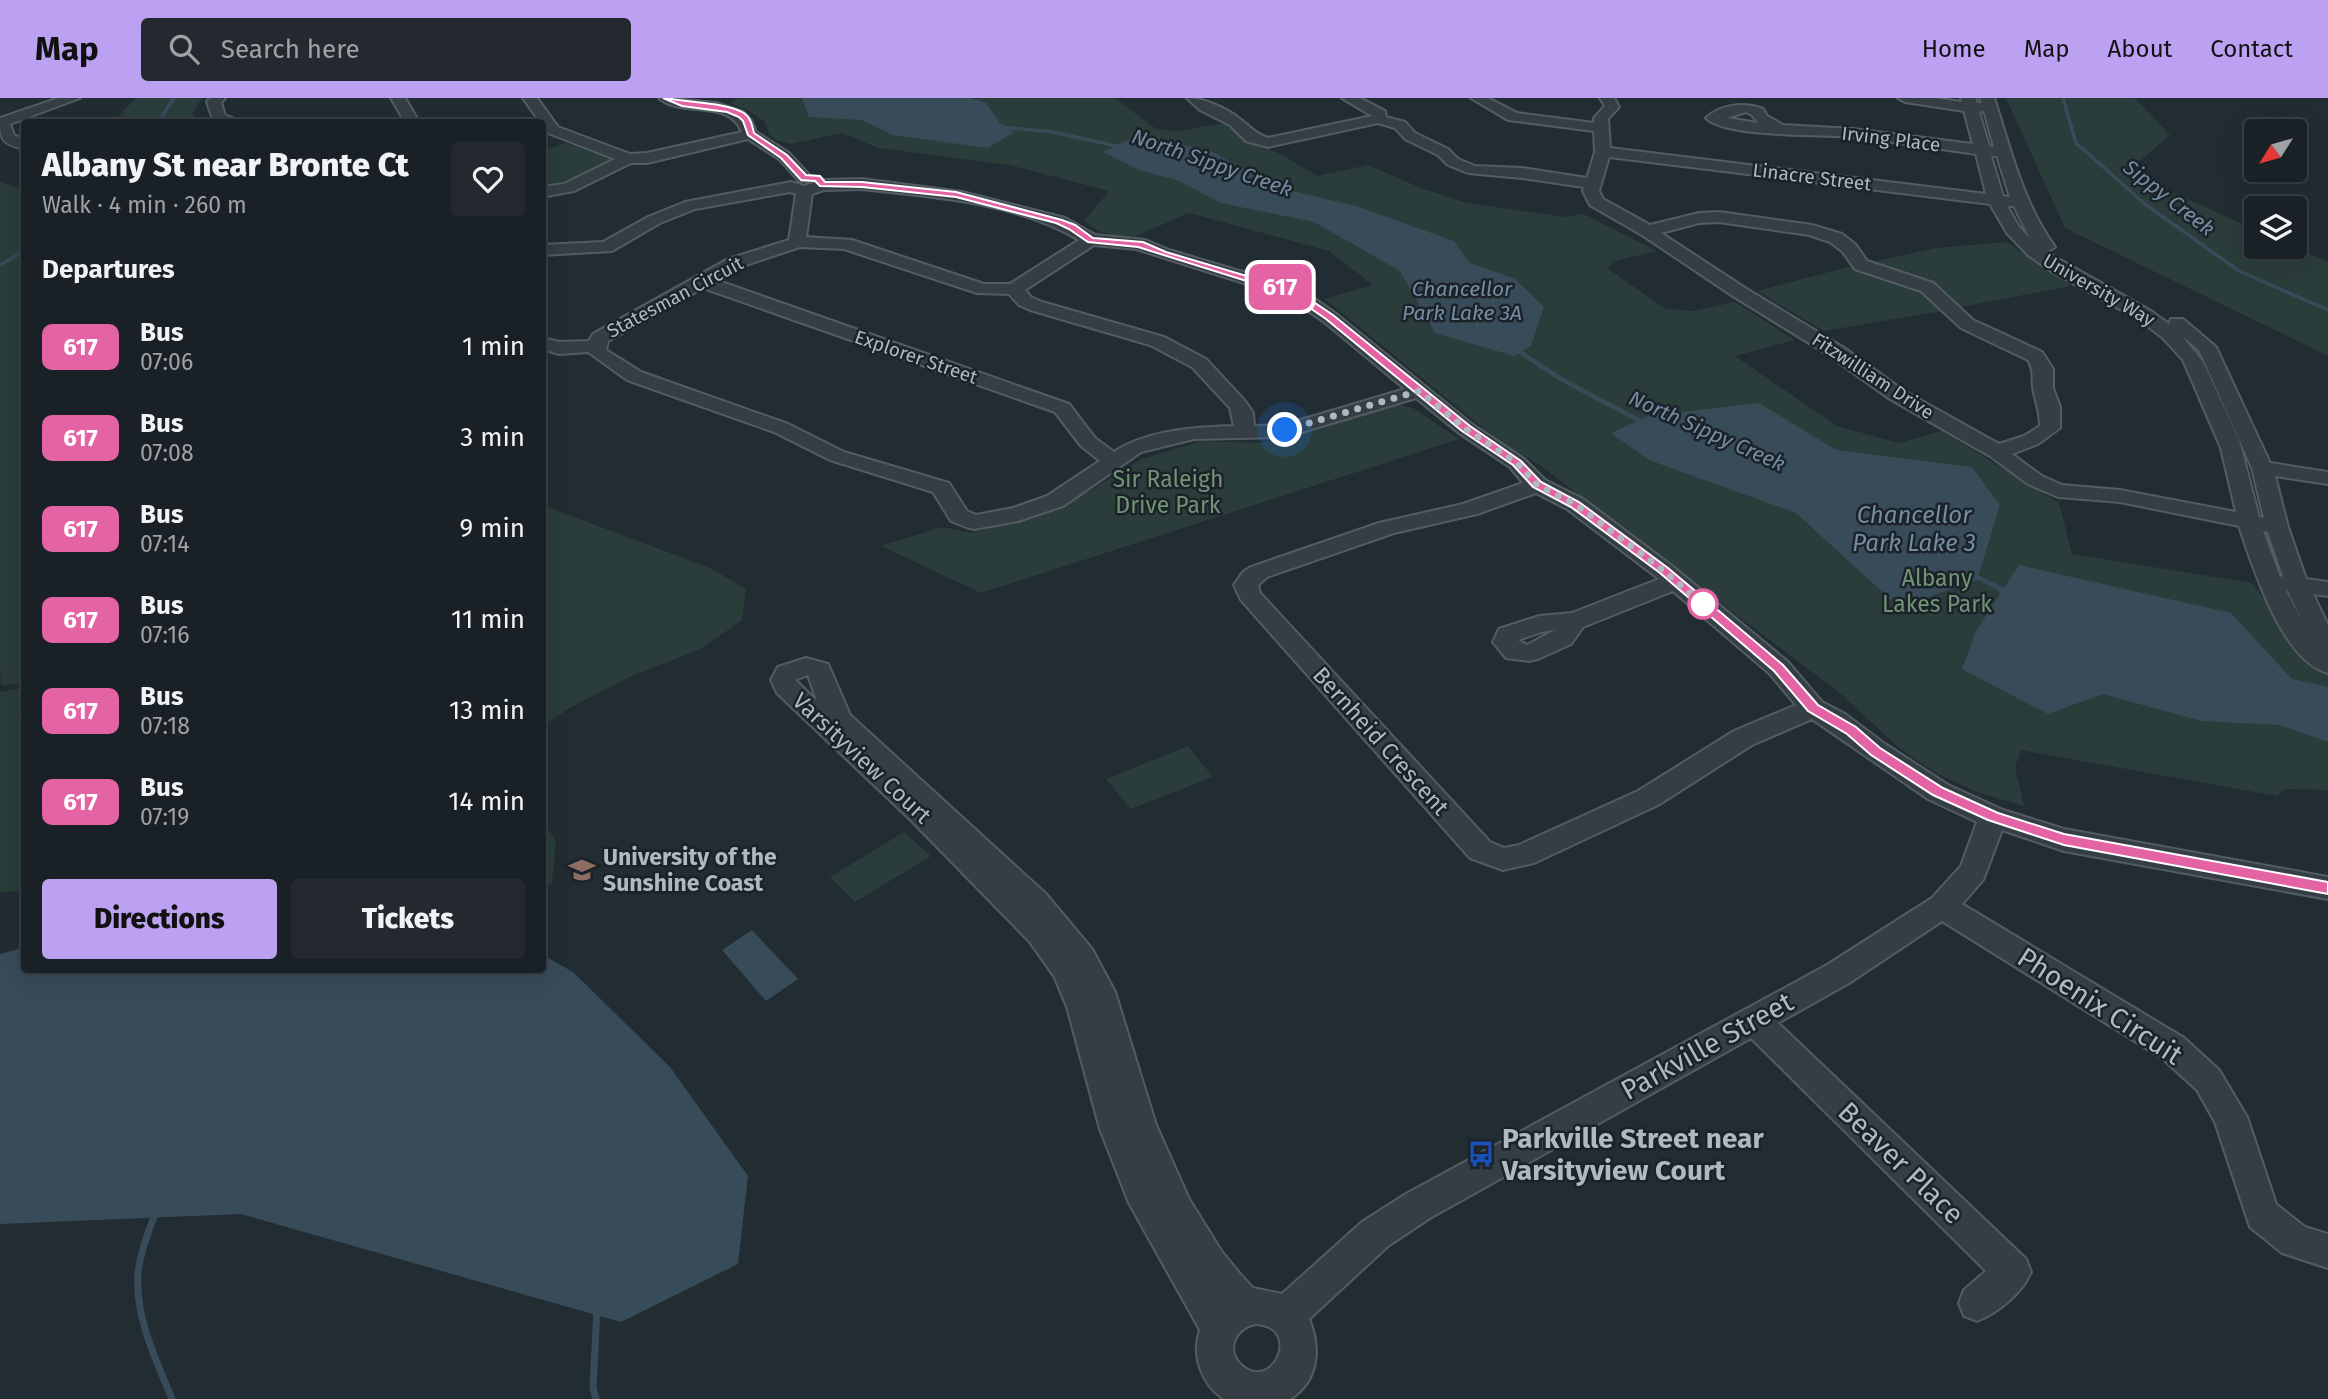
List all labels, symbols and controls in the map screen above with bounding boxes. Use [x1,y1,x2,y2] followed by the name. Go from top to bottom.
[141,18,631,81] search box
[35,29,99,69] text: Map
[165,30,203,68] icon: search
[221,34,360,65] text: Search here
[1922,35,1986,63] text: Home
[2024,35,2070,63] text: Map
[2108,35,2172,63] text: About
[2210,35,2293,63] text: Contact
[2244,119,2306,182] north arrow
[2244,119,2307,259] map controls
[1840,122,1942,156] street label: Irving Place
[1128,123,1296,203] water label: North Sippy Creek
[451,142,525,216] button: heart
[42,145,409,185] text: Albany St near Bronte Ct
[2117,154,2220,242] water label: Sippy Creek
[1752,158,1873,196] street label: Linacre Street
[42,191,247,219] text: Walk · 4 min · 260 m
[2244,196,2307,259] button: layers
[2039,249,2160,332] street label: University Way
[603,251,747,343] street label: Statesman Circuit
[42,254,175,285] text: Departures
[1240,264,1320,310] line badge: 617
[1263,273,1297,301] text: 617
[1402,276,1522,326] water label: Chancellor Park Lake 3A
[140,317,183,348] text: Bus
[852,325,981,389] street label: Explorer Street
[1808,328,1938,424] street label: Fitzwilliam Drive
[462,331,525,362] text: 1 min
[63,333,98,361] text: 617
[140,348,193,376] text: 07:06
[1625,385,1789,477] water label: North Sippy Creek
[140,408,183,439] text: Bus
[1267,412,1302,447] your location
[460,422,525,453] text: 3 min
[63,424,98,452] text: 617
[140,439,194,467] text: 07:08
[1112,465,1224,519] park label: Sir Raleigh Drive Park
[140,499,183,530] text: Bus
[1852,501,1976,557] water label: Chancellor Park Lake 3
[460,513,525,544] text: 9 min
[63,515,98,543] text: 617
[140,530,189,558] text: 07:14
[1882,564,1992,618] park label: Albany Lakes Park
[1688,589,1718,619] unlabelled marker
[140,590,183,621] text: Bus
[451,604,525,635] text: 11 min
[63,606,98,634] text: 617
[140,621,189,649] text: 07:16
[1307,661,1455,822] street label: Bernheid Crescent
[140,681,183,712] text: Bus
[787,687,938,830] street label: Varsityview Court
[449,695,525,726] text: 13 min
[63,697,98,725] text: 617
[140,712,190,740] text: 07:18
[140,772,183,803] text: Bus
[448,786,525,817] text: 14 min
[63,788,98,816] text: 617
[140,803,189,831] text: 07:19
[603,843,777,897] place label: University of the Sunshine Coast
[567,855,597,885] school or university icon: University of the Sunshine Coast
[42,879,277,959] button: Directions
[291,879,525,959] button: Tickets
[2011,940,2189,1072] street label: Phoenix Circuit
[1615,985,1800,1107] street label: Parkville Street
[1832,1095,1970,1231] street label: Beaver Place
[1501,1122,1764,1187] place label: Parkville Street near Varsityview Court
[1466,1139,1496,1169] bus stop icon: Parkville Street near Varsityview Court

